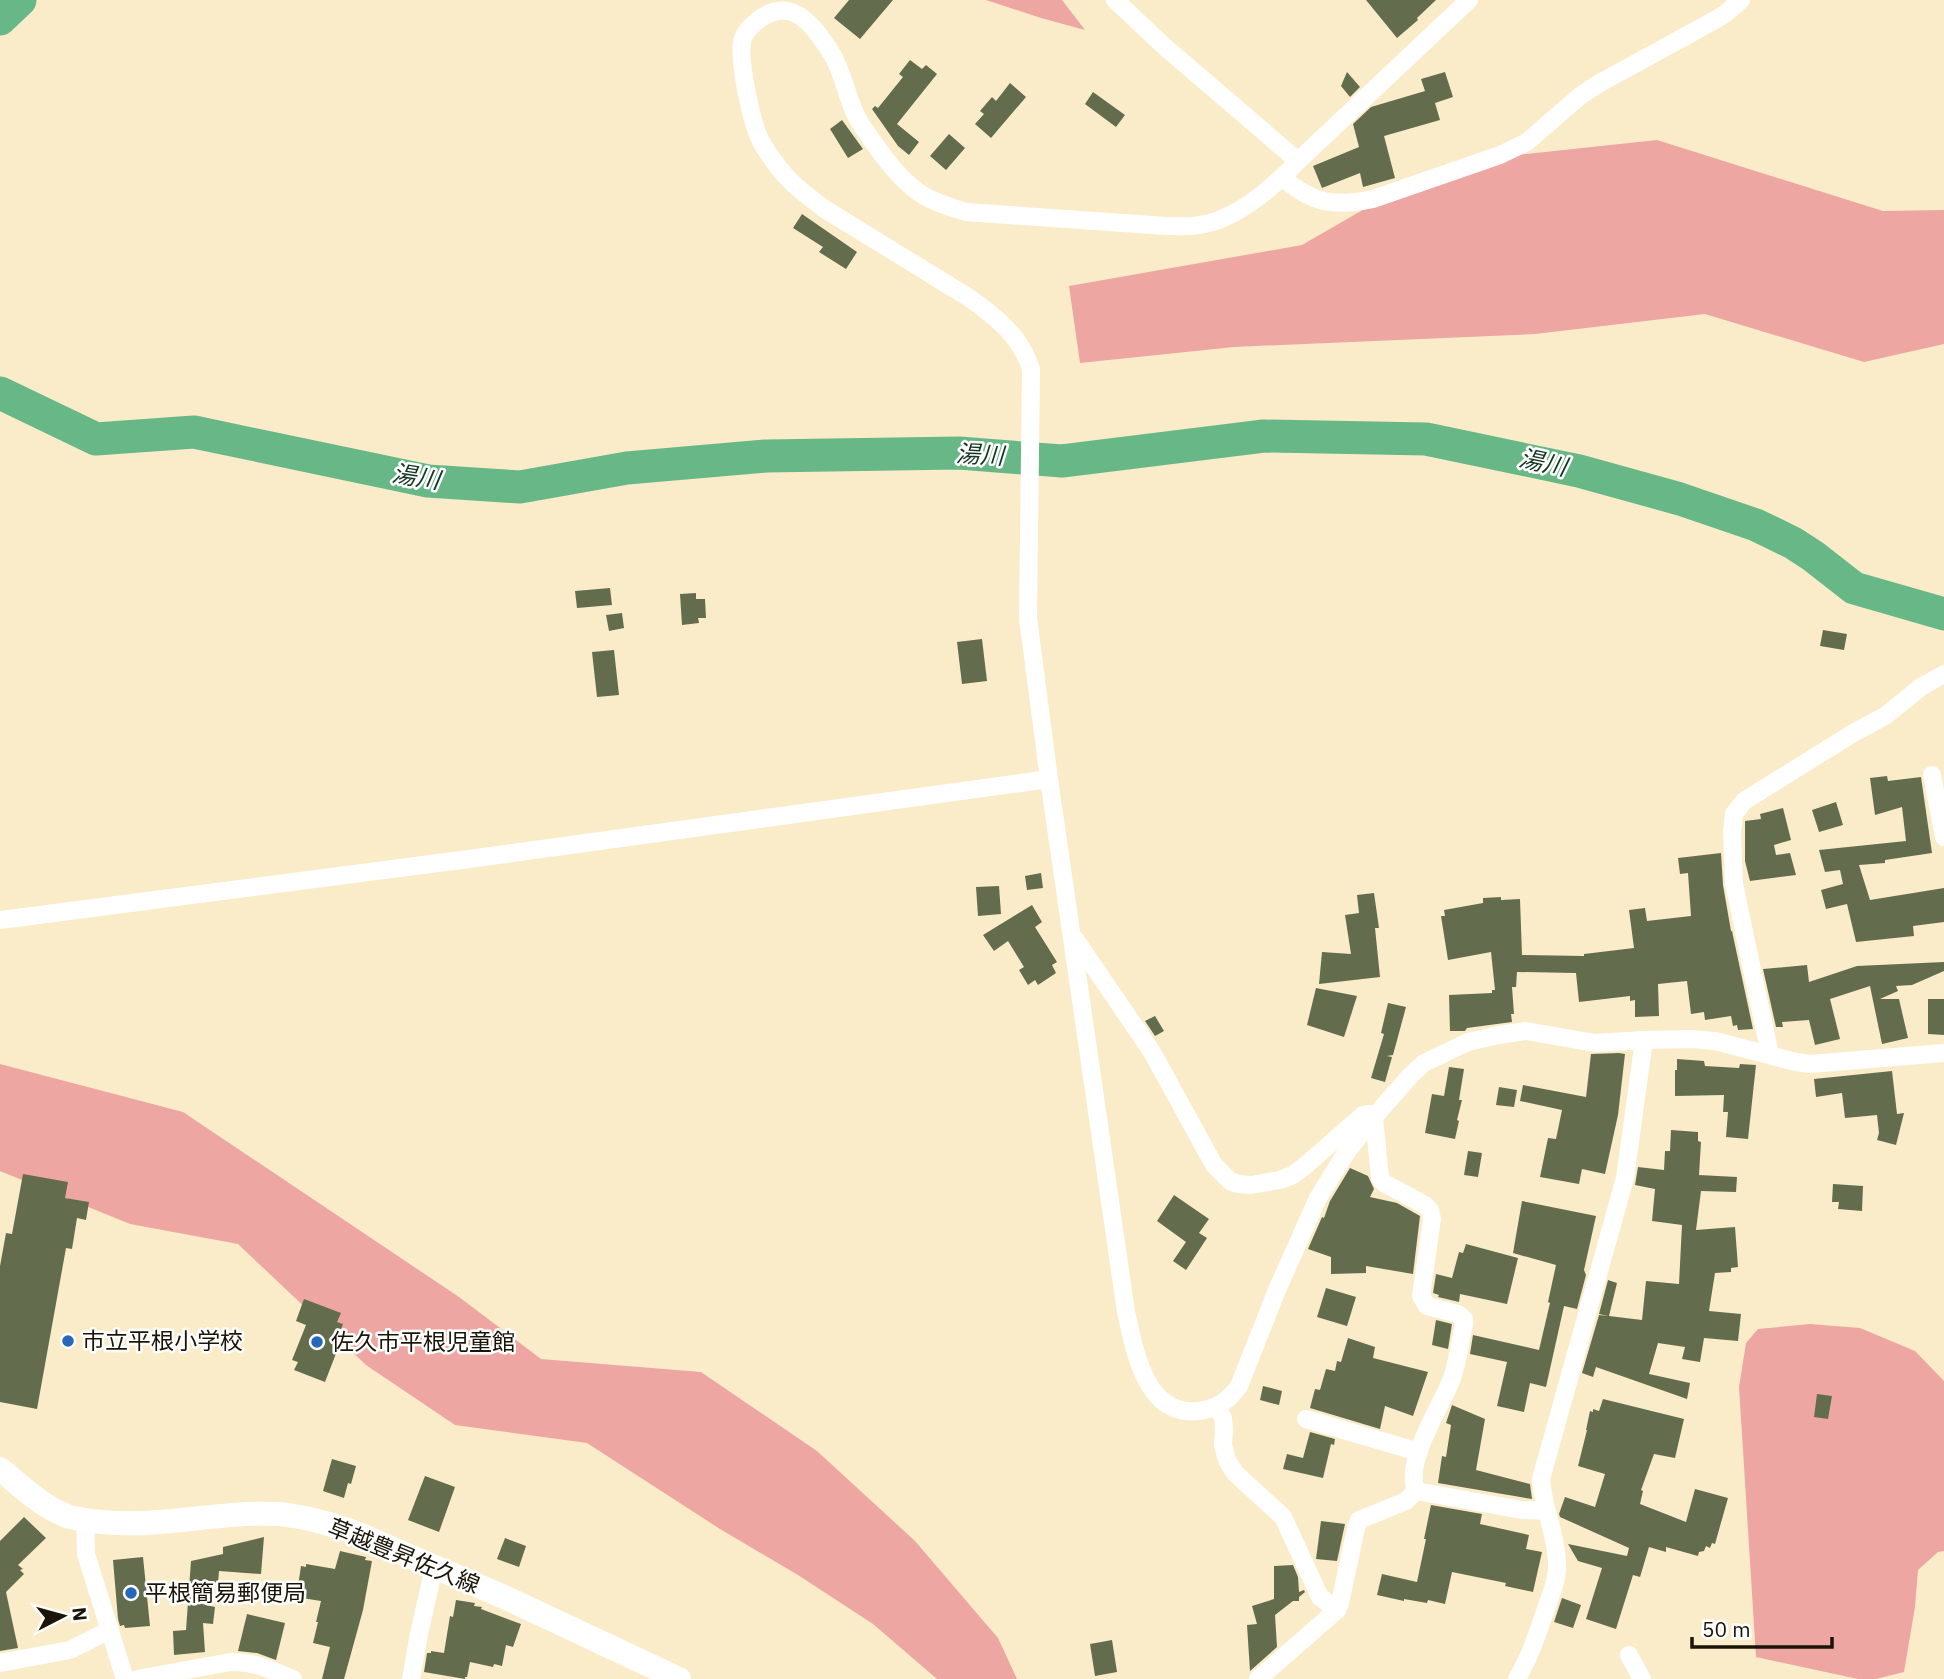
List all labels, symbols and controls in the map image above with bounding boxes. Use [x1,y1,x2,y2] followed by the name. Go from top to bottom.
[955,437,1008,471] water label: 湯川
[1516,441,1573,483] water label: 湯川
[390,456,445,496] water label: 湯川
[82,1325,243,1355] place label: 市立平根小学校
[331,1326,515,1356] place label: 佐久市平根児童館
[60,1333,76,1349] marker: 市立平根小学校
[309,1334,325,1350] marker: 佐久市平根児童館
[324,1511,485,1599] street label: 草越豊昇佐久線
[145,1577,306,1607] place label: 平根簡易郵便局
[28,1581,98,1651] north arrow
[123,1585,139,1601] marker: 平根簡易郵便局
[67,1606,93,1622] text: N
[1692,1606,1832,1650] scale bar
[1702,1615,1751,1643] text: 50 m

